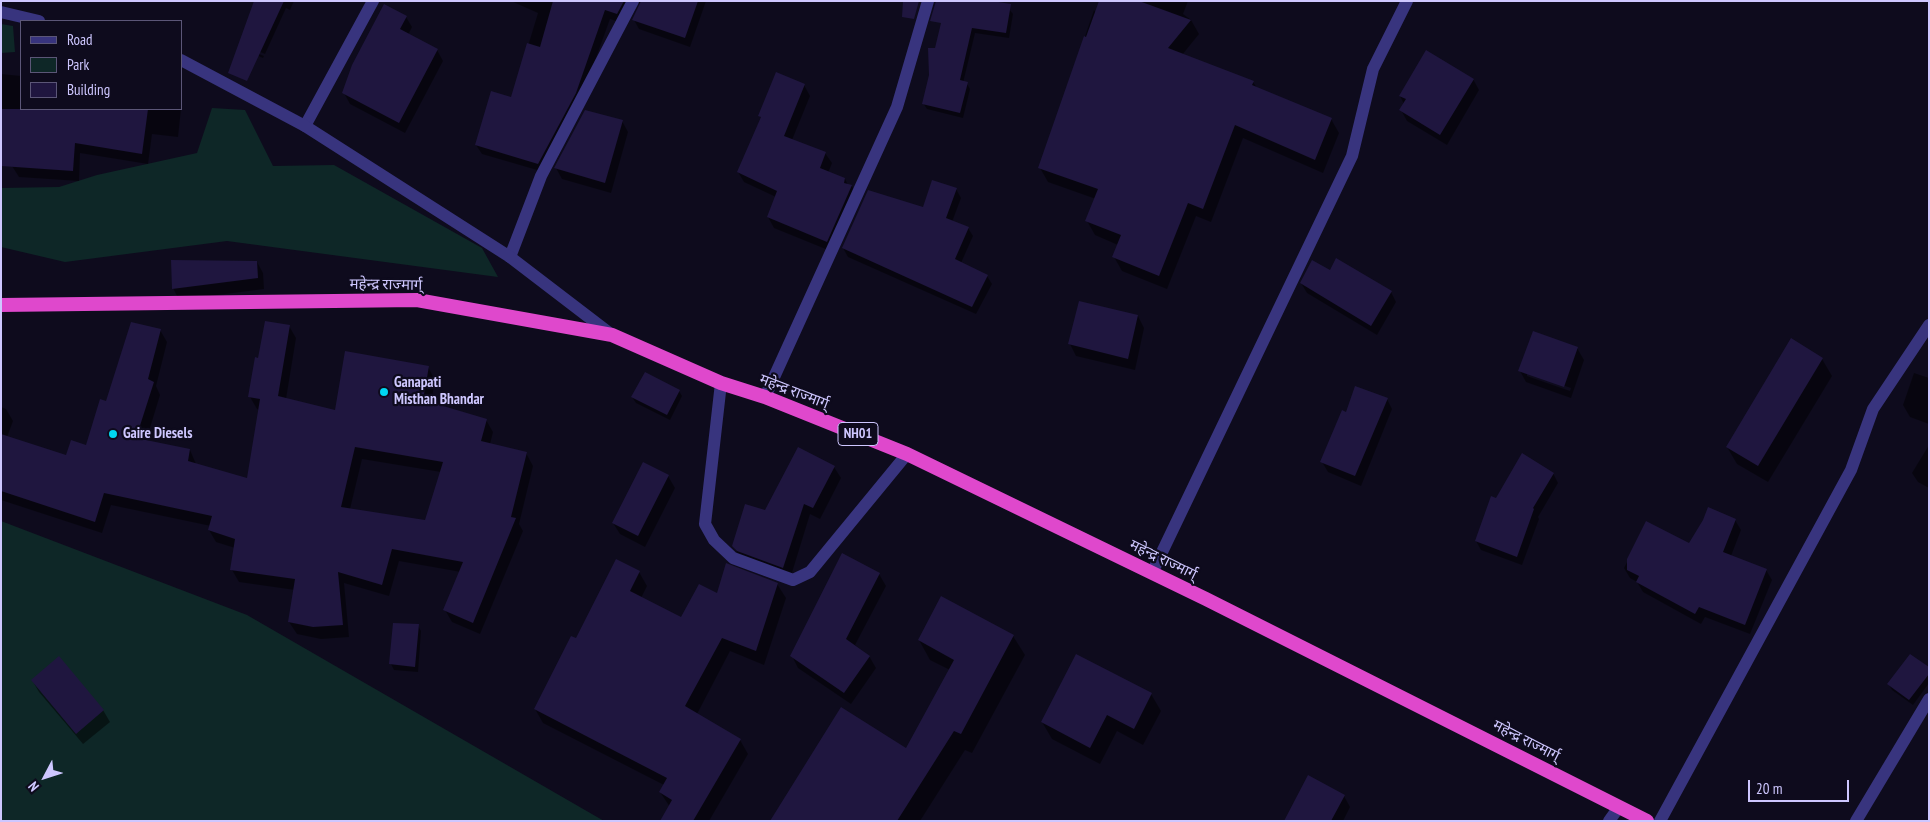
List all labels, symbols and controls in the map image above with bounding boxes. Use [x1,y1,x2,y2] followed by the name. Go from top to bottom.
[20,20,182,110] legend
[67,30,93,49] text: Road
[67,55,89,74] text: Park
[67,80,110,99] text: Building
[350,275,422,295] street label: महेन्द्र राज्मार्ग्
[757,371,831,413] street label: महेन्द्र राज्मार्ग्
[394,374,484,409] place label: Ganapati Misthan Bhandar
[378,386,390,398] marker: Ganapati Misthan Bhandar
[838,422,878,446] road number: NH01
[123,425,192,443] place label: Gaire Diesels
[107,428,119,440] marker: Gaire Diesels
[1126,536,1200,584] street label: महेन्द्र राज्मार्ग्
[1490,716,1562,766] street label: महेन्द्र राज्मार्ग्
[20,752,70,802] north arrow
[1750,770,1851,802] scale bar
[24,778,43,795] text: N
[1756,779,1782,798] text: 20 m

